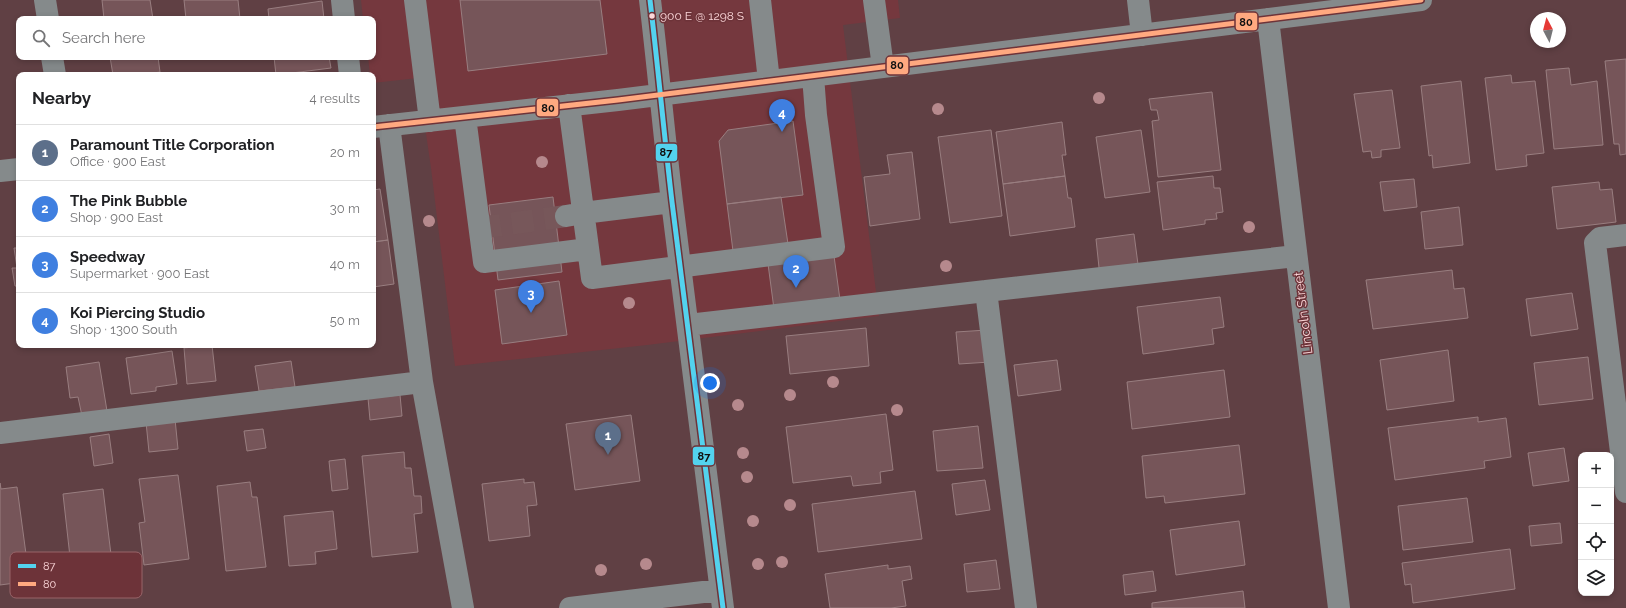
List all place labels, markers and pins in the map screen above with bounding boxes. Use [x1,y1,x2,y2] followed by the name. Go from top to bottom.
[660,9,744,23] place label: 900 E @ 1298 S
[647,11,657,21] marker: 900 E @ 1298 S
[769,99,795,132] pin: 4
[783,255,809,288] pin: 2
[518,280,544,313] pin: 3
[595,422,621,455] pin: 1

